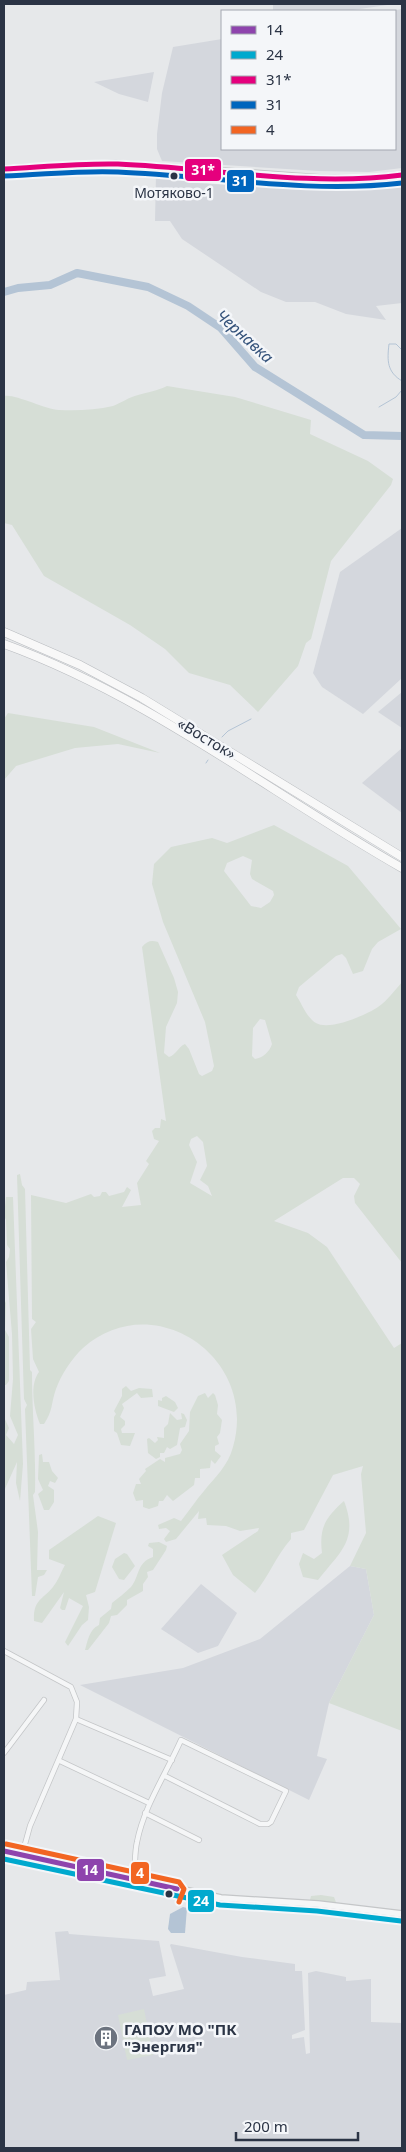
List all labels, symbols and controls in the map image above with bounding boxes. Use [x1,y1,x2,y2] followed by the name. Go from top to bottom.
[221,10,396,150] legend
[266,19,284,39] text: 14
[266,44,284,64] text: 24
[266,69,291,89] text: 31*
[266,94,283,114] text: 31
[266,119,275,139] text: 4
[184,158,222,182] line badge: 31*
[191,160,215,179] text: 31*
[226,169,255,193] line badge: 31
[169,171,179,181] marker: Мотяково-1
[232,171,248,190] text: 31
[134,183,214,202] place label: Мотяково-1
[212,304,278,368] water label: Чернавка
[174,713,240,764] street label: «Восток»
[76,1858,105,1882] line badge: 14
[82,1860,98,1879] text: 14
[130,1861,150,1885] line badge: 4
[136,1863,144,1882] text: 4
[164,1889,174,1899] unlabelled marker
[187,1889,215,1913] line badge: 24
[193,1891,209,1910] text: 24
[124,2019,237,2056] place label: ГАПОУ МО "ПК "Энергия"
[93,2025,119,2051] building icon: ГАПОУ МО "ПК "Энергия"
[236,2110,358,2142] scale bar
[244,2116,288,2136] text: 200 m

